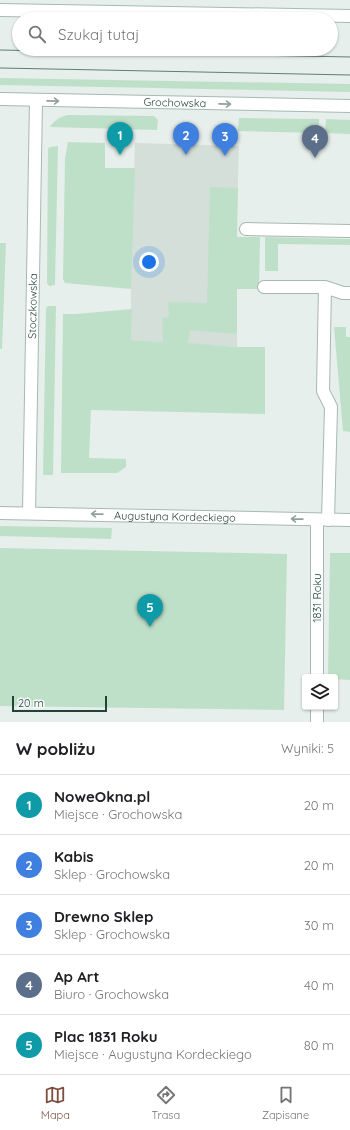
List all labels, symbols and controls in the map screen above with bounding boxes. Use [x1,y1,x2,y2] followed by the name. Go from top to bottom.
[12,12,338,56] search box
[26,23,48,45] icon: search
[58,25,139,44] text: Szukaj tutaj
[143,95,207,110] street label: Grochowska
[46,97,59,104] one-way arrow
[218,100,231,107] one-way arrow
[107,122,133,155] pin: 1
[173,122,199,155] pin: 2
[212,123,238,156] pin: 3
[302,125,328,158] pin: 4
[139,252,159,272] your location
[25,273,40,339] street label: Stoczkowska
[114,508,236,525] street label: Augustyna Kordeckiego
[91,511,104,518] one-way arrow
[291,515,304,523] one-way arrow
[310,574,324,622] street label: 1831 Roku
[137,594,163,627] pin: 5
[302,674,338,710] map controls
[302,674,338,710] button: layers
[12,694,107,713] scale bar
[18,696,44,710] text: 20 m
[16,738,96,759] text: W pobliżu
[281,740,334,756] text: Wyniki: 5
[54,787,150,806] text: NoweOkna.pl
[26,797,32,813] text: 1
[304,797,334,813] text: 20 m
[54,806,182,822] text: Miejsce · Grochowska
[54,847,93,866] text: Kabis
[25,857,33,873] text: 2
[304,857,334,873] text: 20 m
[54,866,170,882] text: Sklep · Grochowska
[54,907,153,926] text: Drewno Sklep
[26,917,32,933] text: 3
[304,917,334,933] text: 30 m
[54,926,170,942] text: Sklep · Grochowska
[54,967,99,986] text: Ap Art
[25,977,33,993] text: 4
[304,977,334,993] text: 40 m
[54,986,169,1002] text: Biuro · Grochowska
[54,1027,158,1046] text: Plac 1831 Roku
[25,1037,33,1053] text: 5
[304,1037,334,1053] text: 80 m
[54,1046,252,1062] text: Miejsce · Augustyna Kordeckiego
[41,1084,70,1122] tab: Mapa
[152,1084,180,1122] tab: Trasa
[262,1084,309,1122] tab: Zapisane

